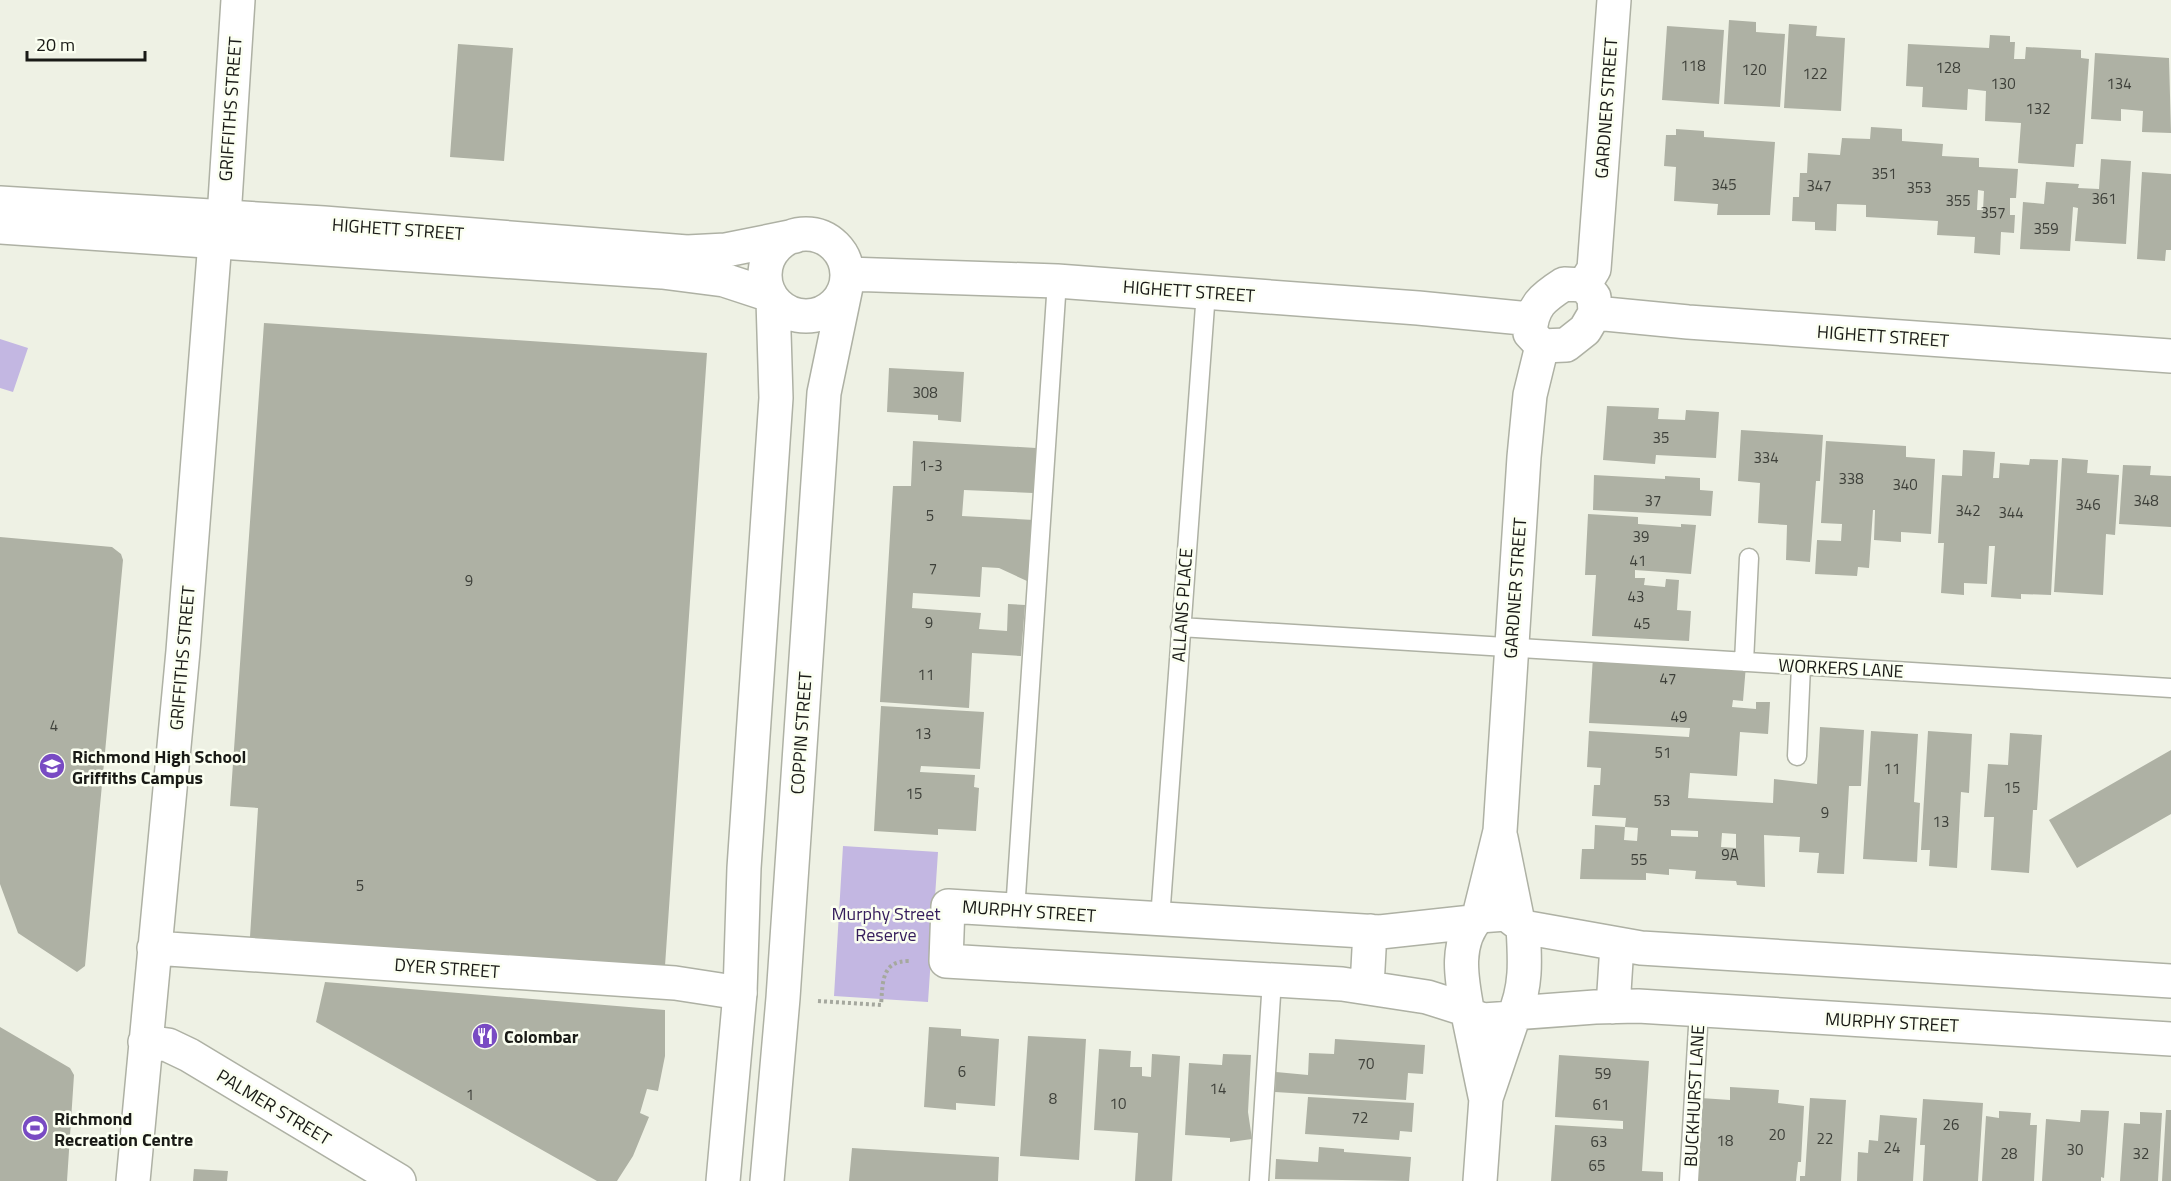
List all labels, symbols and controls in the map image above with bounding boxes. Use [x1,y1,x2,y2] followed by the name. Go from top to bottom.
[27,24,146,62] scale bar
[36,31,75,58] text: 20 m
[211,35,249,182] street label: GRIFFITHS STREET
[1588,36,1624,179] street label: GARDNER STREET
[1680,54,1706,77] house number: 118
[1935,56,1961,79] house number: 128
[1741,58,1767,81] house number: 120
[1802,62,1828,85] house number: 122
[1990,72,2016,95] house number: 130
[2106,72,2132,95] house number: 134
[2025,97,2051,120] house number: 132
[1871,162,1897,185] house number: 351
[1711,173,1737,196] house number: 345
[1806,174,1832,197] house number: 347
[1906,176,1932,199] house number: 353
[2091,187,2117,210] house number: 361
[1945,189,1971,212] house number: 355
[1980,201,2006,224] house number: 357
[331,211,465,247] street label: HIGHETT STREET
[2033,217,2059,240] house number: 359
[1122,273,1256,309] street label: HIGHETT STREET
[1816,318,1950,354] street label: HIGHETT STREET
[912,381,938,404] house number: 308
[1653,426,1669,449] house number: 35
[1753,446,1779,469] house number: 334
[919,454,943,477] house number: 1-3
[1838,467,1864,490] house number: 338
[1892,473,1918,496] house number: 340
[1645,489,1661,512] house number: 37
[2133,489,2159,512] house number: 348
[2075,493,2101,516] house number: 346
[1955,499,1981,522] house number: 342
[1998,501,2024,524] house number: 344
[926,504,934,527] house number: 5
[1497,516,1533,659] street label: GARDNER STREET
[1633,525,1649,548] house number: 39
[1165,547,1199,663] street label: ALLANS PLACE
[1630,549,1646,572] house number: 41
[929,557,937,580] house number: 7
[465,569,473,592] house number: 9
[162,584,202,731] street label: GRIFFITHS STREET
[1628,585,1644,608] house number: 43
[925,611,933,634] house number: 9
[1634,612,1650,635] house number: 45
[1778,651,1904,685] street label: WORKERS LANE
[918,663,934,686] house number: 11
[1660,667,1676,690] house number: 47
[783,670,819,795] street label: COPPIN STREET
[1671,705,1687,728] house number: 49
[50,714,58,737] house number: 4
[915,722,931,745] house number: 13
[1655,741,1671,764] house number: 51
[72,743,246,791] place label: Richmond High School Griffiths Campus
[37,751,67,781] school or university icon: Richmond High School Griffiths Campus
[1884,757,1900,780] house number: 11
[2004,776,2020,799] house number: 15
[906,782,922,805] house number: 15
[1654,789,1670,812] house number: 53
[1821,801,1829,824] house number: 9
[1933,810,1949,833] house number: 13
[1721,843,1739,866] house number: 9A
[1631,848,1647,871] house number: 55
[356,874,364,897] house number: 5
[961,893,1097,929] street label: MURPHY STREET
[831,900,941,948] park label: Murphy Street Reserve
[393,951,501,985] street label: DYER STREET
[1824,1005,1960,1039] street label: MURPHY STREET
[470,1021,500,1051] restaurant icon: Colombar
[504,1023,579,1050] place label: Colombar
[1677,1024,1711,1168] street label: BUCKHURST LANE
[1358,1052,1374,1075] house number: 70
[958,1060,966,1083] house number: 6
[212,1062,337,1152] street label: PALMER STREET
[1595,1062,1611,1085] house number: 59
[1210,1077,1226,1100] house number: 14
[466,1083,474,1106] house number: 1
[1049,1087,1057,1110] house number: 8
[1110,1092,1126,1115] house number: 10
[1593,1093,1609,1116] house number: 61
[54,1105,193,1153] place label: Richmond Recreation Centre
[1352,1106,1368,1129] house number: 72
[20,1113,50,1143] sports icon: Richmond Recreation Centre
[1943,1113,1959,1136] house number: 26
[1769,1123,1785,1146] house number: 20
[1817,1127,1833,1150] house number: 22
[1717,1129,1733,1152] house number: 18
[1591,1130,1607,1153] house number: 63
[1884,1136,1900,1159] house number: 24
[2067,1138,2083,1161] house number: 30
[2001,1142,2017,1165] house number: 28
[2133,1142,2149,1165] house number: 32
[1589,1154,1605,1177] house number: 65

